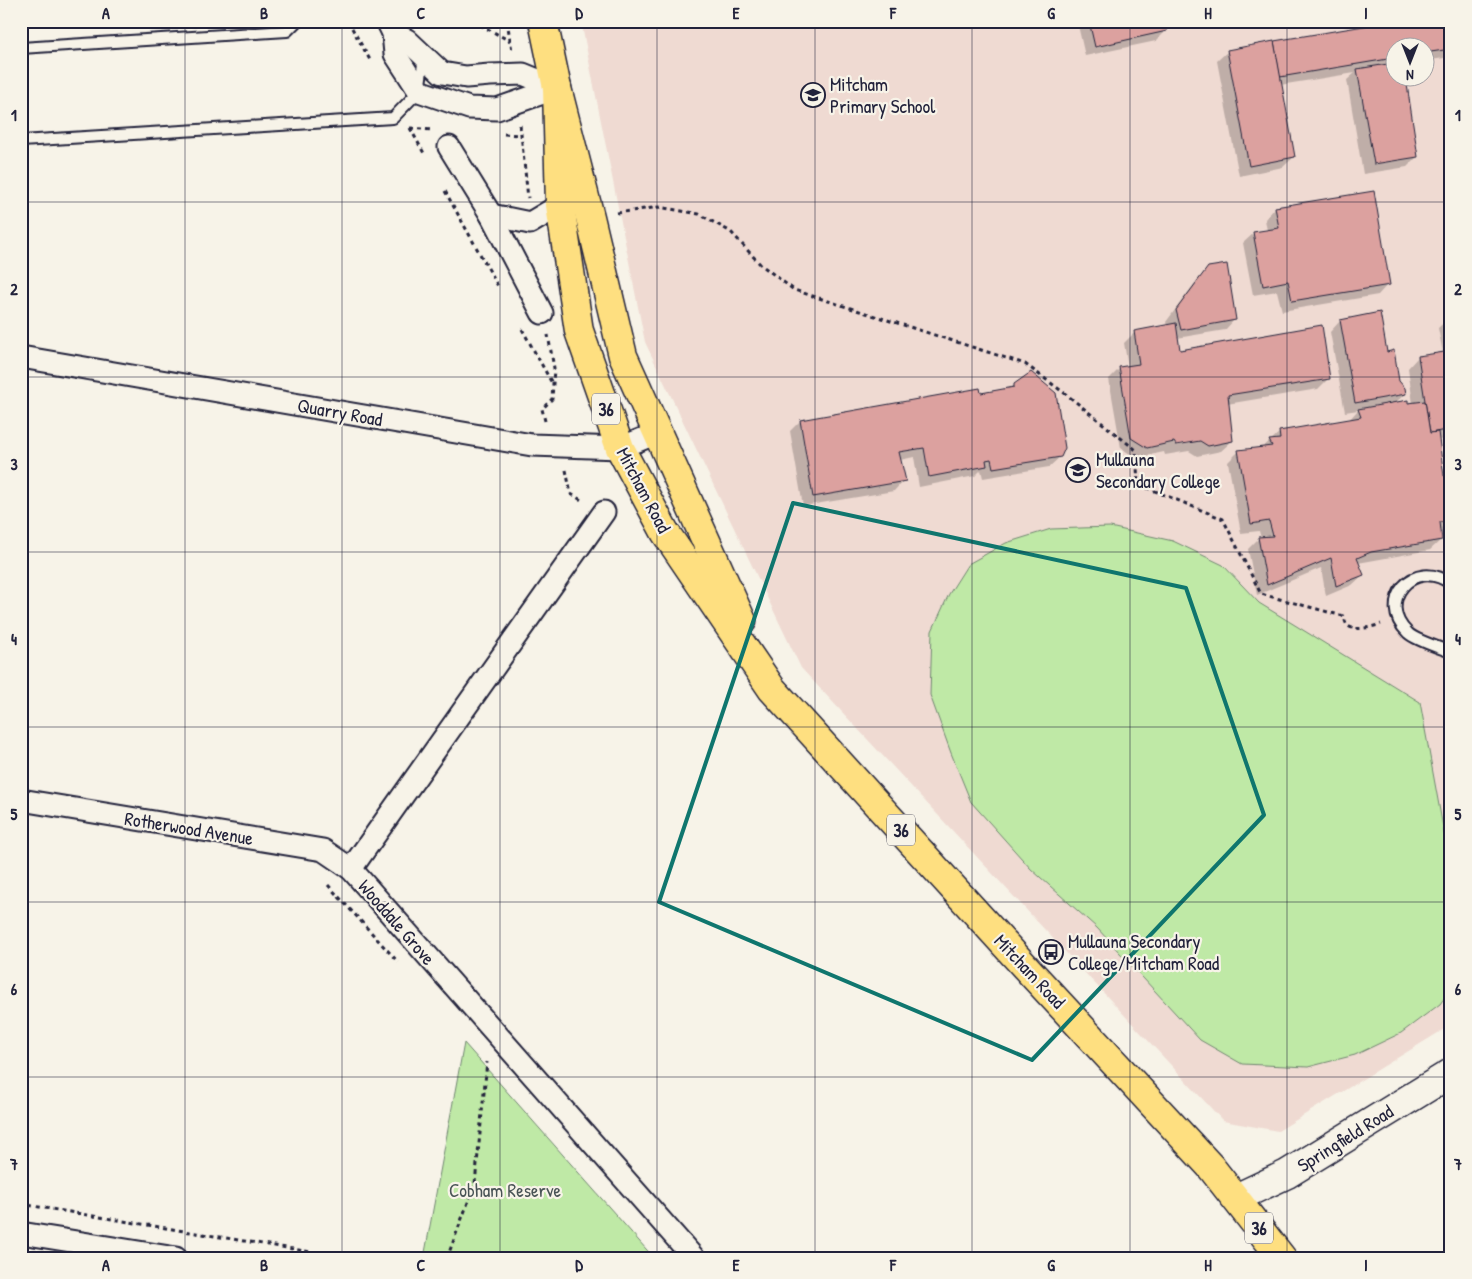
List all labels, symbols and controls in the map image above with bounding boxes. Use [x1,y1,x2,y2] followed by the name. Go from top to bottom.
[102,2,110,24] text: A
[260,2,268,24] text: B
[417,2,426,24] text: C
[575,2,583,24] text: D
[732,2,740,24] text: E
[889,2,897,24] text: F
[1047,2,1055,24] text: G
[1204,2,1212,24] text: H
[1364,2,1368,24] text: I
[1384,38,1434,88] north arrow
[1406,66,1414,85] text: N
[830,71,936,119] place label: Mitcham Primary School
[800,82,826,108] school or university icon: Mitcham Primary School
[11,104,17,126] text: 1
[1455,104,1461,126] text: 1
[10,278,18,300] text: 2
[1454,278,1462,300] text: 2
[296,392,385,432] street label: Quarry Road
[592,394,620,424] road number: 36
[611,443,678,538] street label: Mitcham Road
[1096,446,1221,494] place label: Mullauna Secondary College
[10,453,18,475] text: 3
[1454,453,1462,475] text: 3
[1065,457,1091,483] school or university icon: Mullauna Secondary College
[11,628,17,650] text: 4
[1455,628,1461,650] text: 4
[11,803,18,825] text: 5
[1455,803,1462,825] text: 5
[123,805,256,851] street label: Rotherwood Avenue
[887,814,915,846] road number: 36
[353,874,442,971] street label: Wooddale Grove
[989,928,1072,1014] street label: Mitcham Road
[1068,928,1220,976] place label: Mullauna Secondary College/Mitcham Road
[1038,939,1064,965] bus stop icon: Mullauna Secondary College/Mitcham Road
[11,978,18,1000] text: 6
[1455,978,1462,1000] text: 6
[1292,1098,1398,1178] street label: Springfield Road
[9,1153,18,1175] text: 7
[1453,1153,1462,1175] text: 7
[449,1177,562,1203] park label: Cobham Reserve
[1245,1212,1273,1244] road number: 36
[102,1254,110,1276] text: A
[260,1254,268,1276] text: B
[417,1254,426,1276] text: C
[575,1254,583,1276] text: D
[732,1254,740,1276] text: E
[889,1254,897,1276] text: F
[1047,1254,1055,1276] text: G
[1204,1254,1212,1276] text: H
[1364,1254,1368,1276] text: I

